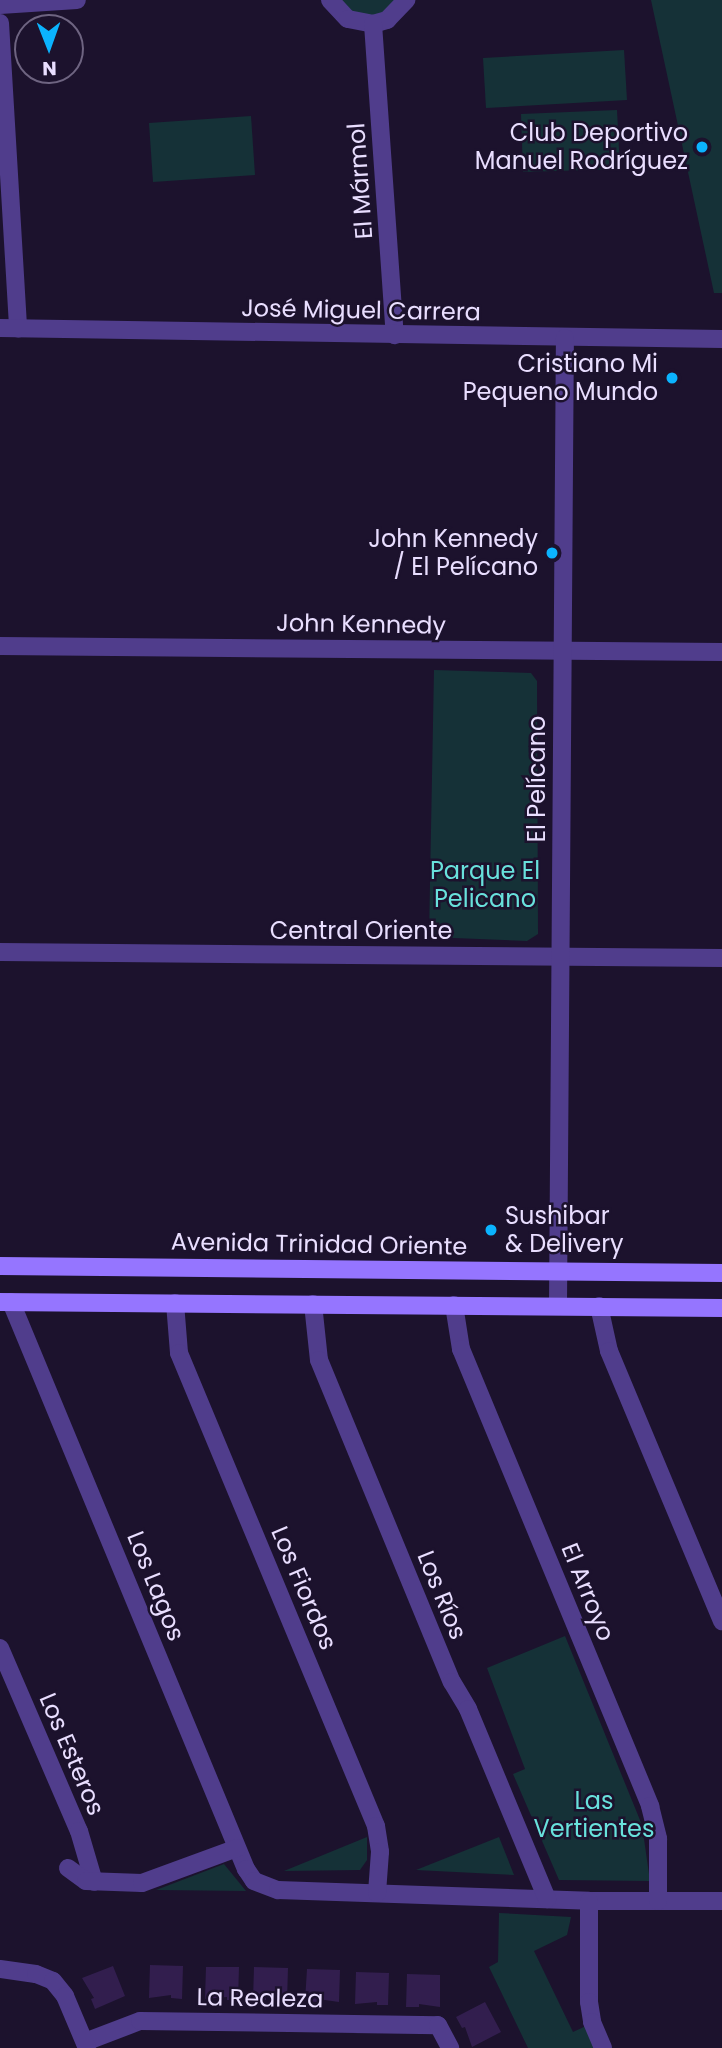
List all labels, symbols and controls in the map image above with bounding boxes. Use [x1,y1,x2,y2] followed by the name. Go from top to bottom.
[14,14,84,84] north arrow
[42,55,57,82] text: N
[475,119,688,175] place label: Club Deportivo Manuel Rodríguez
[342,122,378,240] street label: El Mármol
[694,139,710,155] marker: Club Deportivo Manuel Rodríguez
[241,294,481,326] street label: José Miguel Carrera
[463,350,658,406] place label: Cristiano Mi Pequeno Mundo
[664,370,680,386] marker: Cristiano Mi Pequeno Mundo
[368,525,538,581] place label: John Kennedy / El Pelícano
[544,545,560,561] marker: John Kennedy / El Pelícano
[276,608,446,640] street label: John Kennedy
[523,716,551,842] street label: El Pelícano
[430,857,540,913] park label: Parque El Pelicano
[270,917,452,945] street label: Central Oriente
[505,1202,624,1258] place label: Sushibar & Delivery
[483,1222,499,1238] marker: Sushibar & Delivery
[171,1227,467,1261] street label: Avenida Trinidad Oriente
[265,1522,343,1654] street label: Los Fiordos
[121,1527,191,1645] street label: Los Lagos
[555,1539,621,1645] street label: El Arroyo
[411,1546,473,1644] street label: Los Ríos
[33,1689,111,1819] street label: Los Esteros
[533,1787,655,1843] park label: Las Vertientes
[196,1982,324,2014] street label: La Realeza

